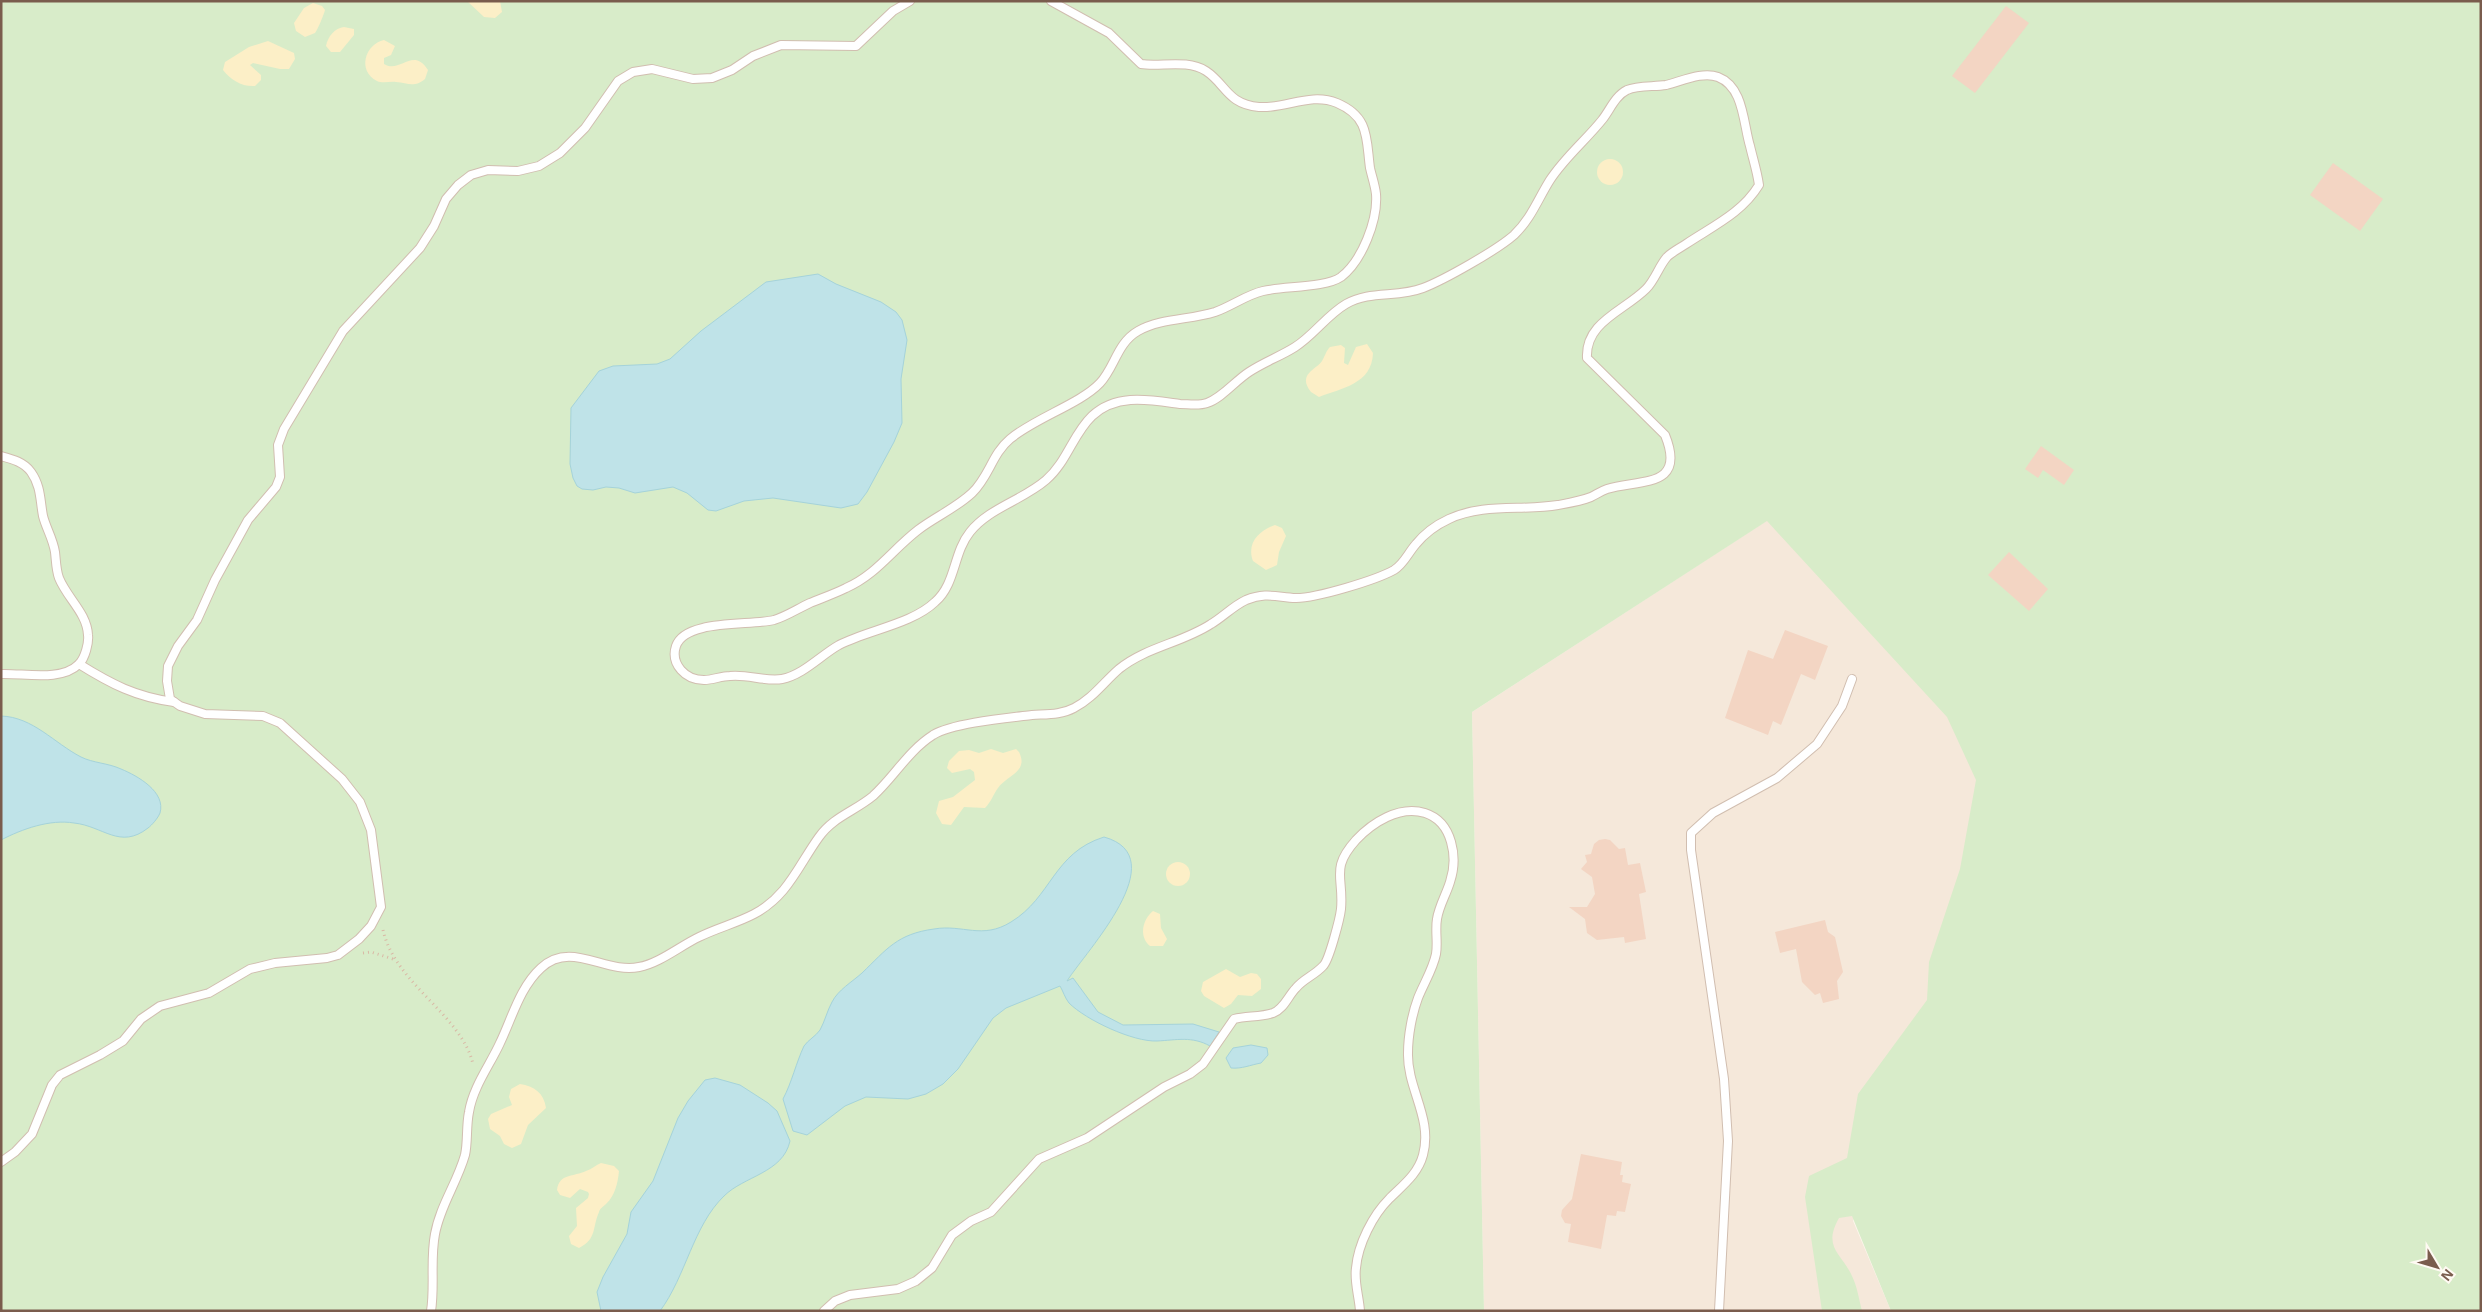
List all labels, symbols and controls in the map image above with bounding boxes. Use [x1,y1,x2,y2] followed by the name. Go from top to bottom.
[2412,1242,2462,1292] north arrow
[2438,1266,2457,1284] text: N

